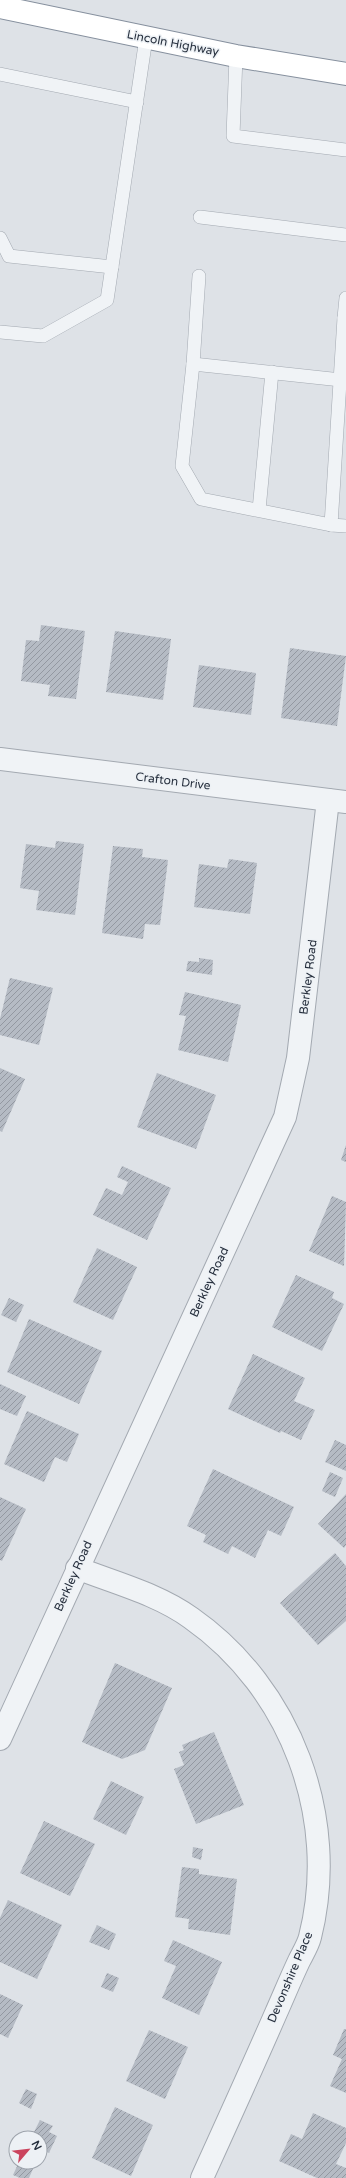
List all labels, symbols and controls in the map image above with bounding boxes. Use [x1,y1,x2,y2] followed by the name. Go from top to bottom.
[126,27,221,59] street label: Lincoln Highway
[135,769,212,793] street label: Crafton Drive
[296,939,320,1015] street label: Berkley Road
[187,1245,231,1319] street label: Berkley Road
[51,1539,95,1613] street label: Berkley Road
[264,1929,316,2025] street label: Devonshire Place
[8,2130,48,2170] north arrow
[29,2139,44,2152] text: N

